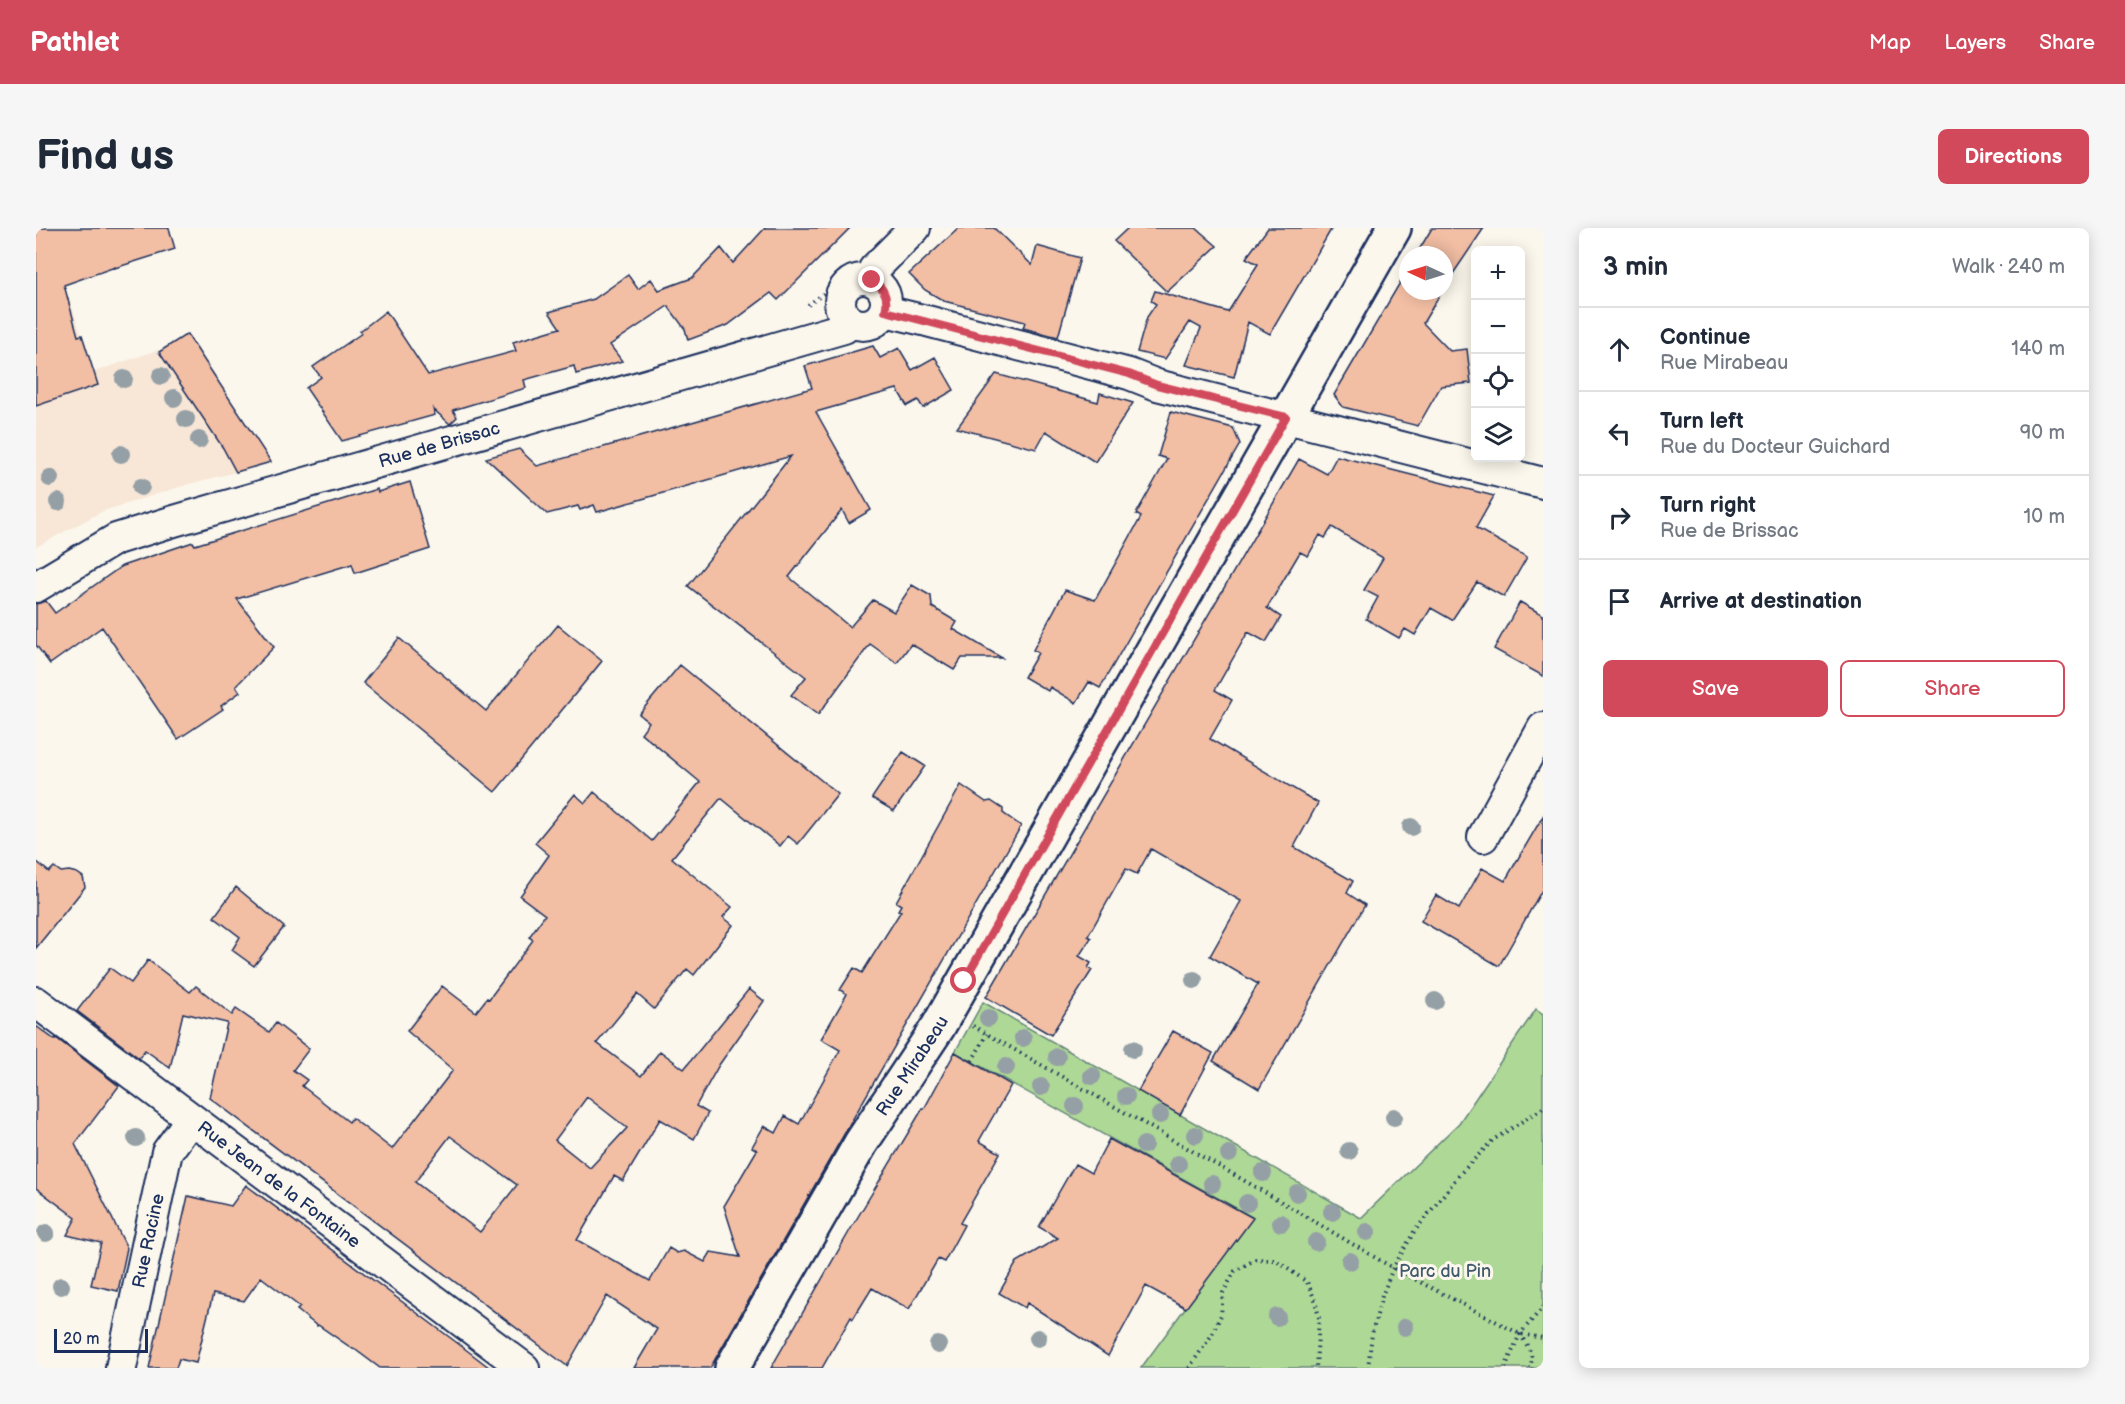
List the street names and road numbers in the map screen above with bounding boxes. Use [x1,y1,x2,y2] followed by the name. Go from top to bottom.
[376,417,502,472] street label: Rue de Brissac
[872,1012,953,1120] street label: Rue Mirabeau
[194,1117,365,1252] street label: Rue Jean de la Fontaine
[128,1191,168,1290] street label: Rue Racine

